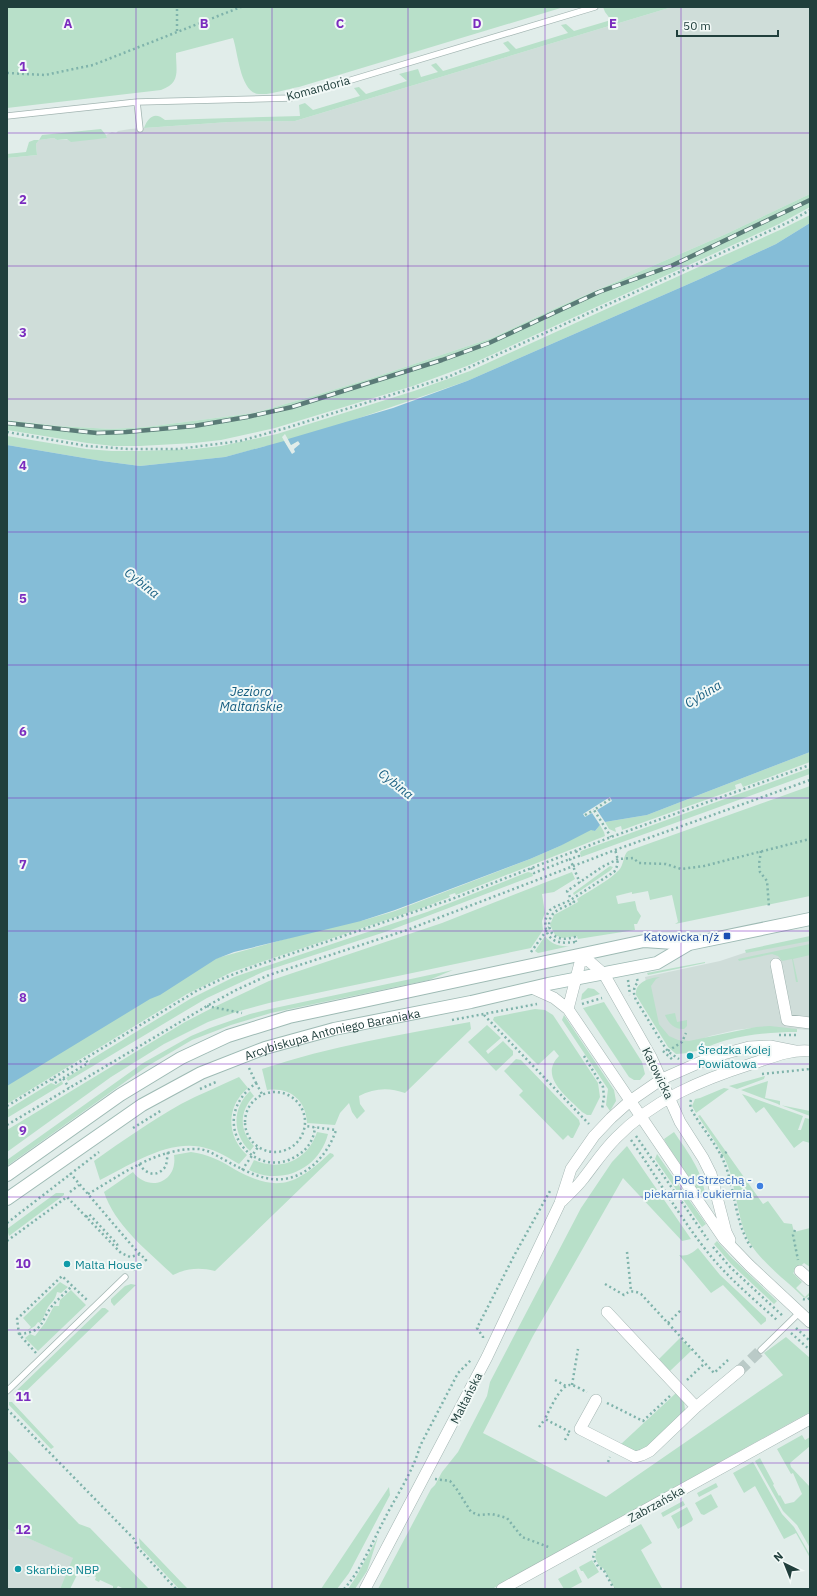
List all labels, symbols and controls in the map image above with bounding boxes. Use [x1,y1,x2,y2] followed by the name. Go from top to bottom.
[677,12,778,38] scale bar
[64,15,73,32] text: A
[200,15,209,32] text: B
[336,15,345,32] text: C
[472,15,482,32] text: D
[609,15,617,32] text: E
[683,18,711,33] text: 50 m
[19,58,27,75] text: 1
[285,72,352,104] street label: Komandoria
[19,191,27,208] text: 2
[19,324,27,341] text: 3
[19,457,27,474] text: 4
[121,564,163,602] water label: Cybina
[19,590,27,607] text: 5
[682,676,724,712] water label: Cybina
[219,683,283,715] water label: Jezioro Maltańskie
[19,723,27,740] text: 6
[375,765,417,803] water label: Cybina
[19,856,27,873] text: 7
[644,929,719,944] place label: Katowicka n/ż
[722,931,732,941] marker: Katowicka n/ż
[19,989,27,1006] text: 8
[242,1005,422,1063] street label: Arcybiskupa Antoniego Baraniaka
[698,1042,771,1071] place label: Średzka Kolej Powiatowa
[639,1045,677,1102] street label: Katowicka
[685,1051,695,1061] marker: Średzka Kolej Powiatowa
[19,1122,27,1139] text: 9
[644,1172,753,1201] place label: Pod Strzechą - piekarnia i cukiernia
[755,1181,765,1191] marker: Pod Strzechą - piekarnia i cukiernia
[15,1255,31,1272] text: 10
[75,1257,143,1272] place label: Malta House
[62,1259,72,1269] marker: Malta House
[447,1369,486,1426] street label: Maltańska
[15,1388,31,1405] text: 11
[625,1482,687,1526] street label: Zabrzańska
[15,1521,31,1538] text: 12
[765,1544,805,1584] north arrow
[770,1549,786,1565] text: N
[26,1562,99,1577] place label: Skarbiec NBP
[13,1564,23,1574] marker: Skarbiec NBP

